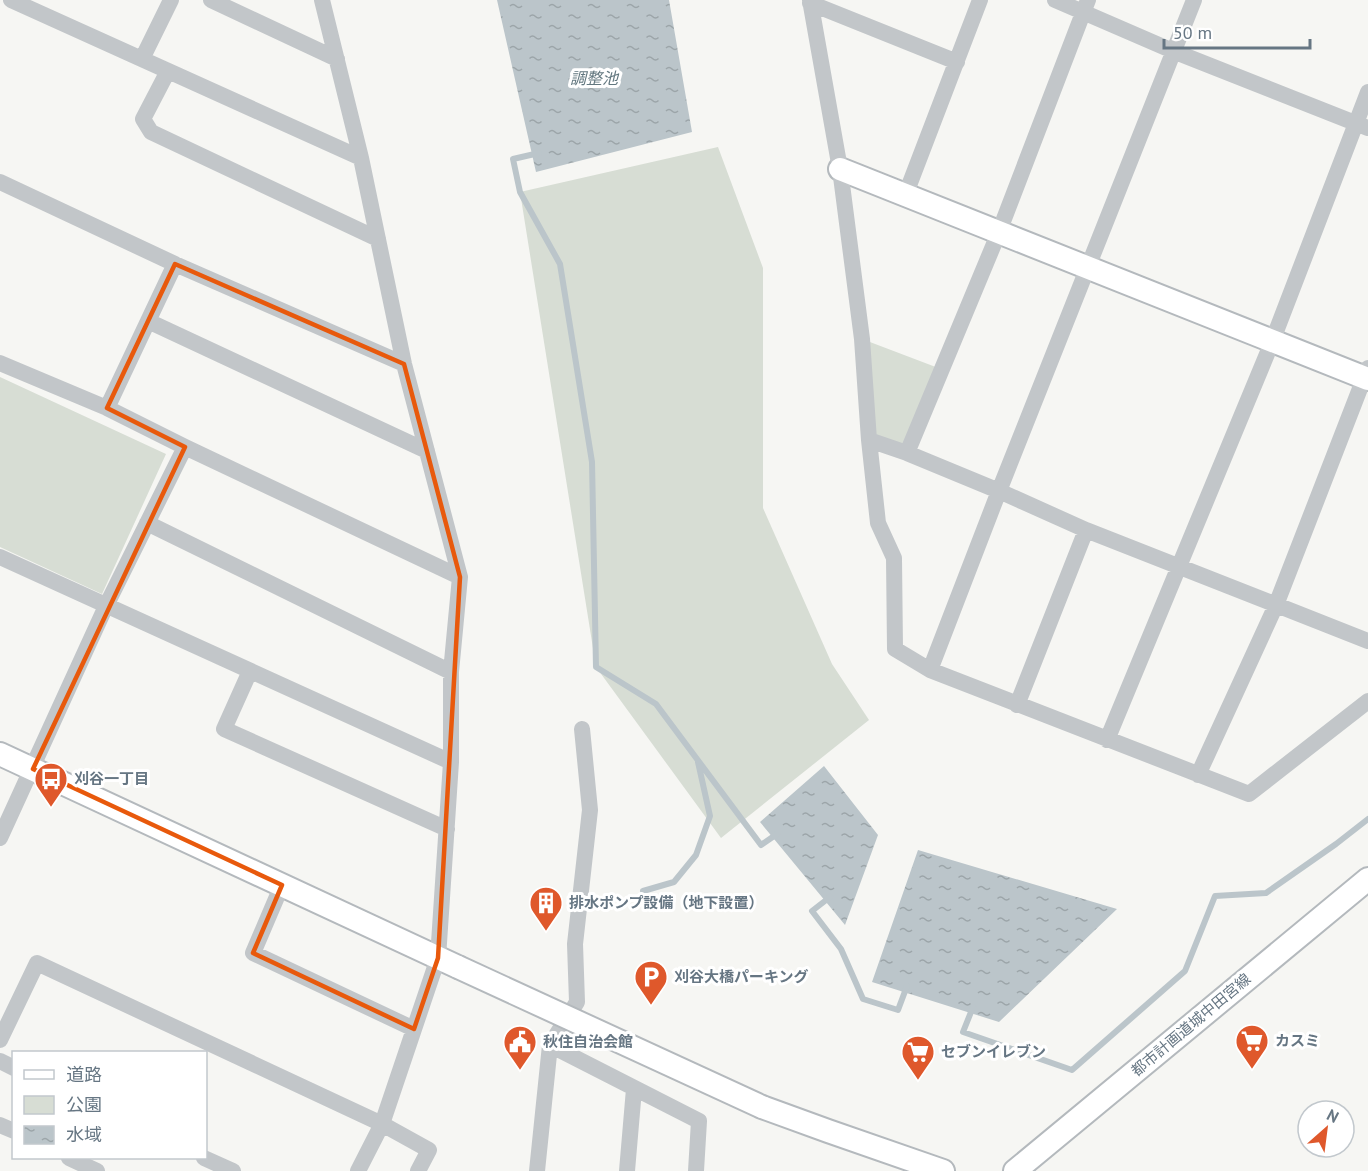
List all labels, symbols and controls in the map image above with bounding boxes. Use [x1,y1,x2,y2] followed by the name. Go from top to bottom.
[1164,12,1310,50] scale bar
[1173,21,1212,44] text: 50 m
[570,68,620,88] water label: 調整池
[33,761,69,808] bus stop icon: 刈谷一丁目
[74,769,149,788] place label: 刈谷一丁目
[528,885,564,932] building icon: 排水ポンプ設備（地下設置）
[569,893,764,912] place label: 排水ポンプ設備（地下設置）
[633,959,669,1006] parking icon: 刈谷大橋パーキング
[674,967,809,986] place label: 刈谷大橋パーキング
[1127,969,1254,1080] street label: 都市計画道城中田宮線
[1234,1023,1270,1070] supermarket icon: カスミ
[502,1024,538,1071] public building icon: 秋住自治会館
[1275,1031,1320,1050] place label: カスミ
[543,1032,633,1051] place label: 秋住自治会館
[900,1034,936,1081] supermarket icon: セブンイレブン
[941,1042,1046,1061] place label: セブンイレブン
[12,1051,207,1159] legend
[66,1063,102,1086] text: 道路
[66,1093,102,1116] text: 公園
[1296,1099,1356,1159] north arrow
[1324,1104,1342,1127] text: N
[66,1123,102,1146] text: 水域

